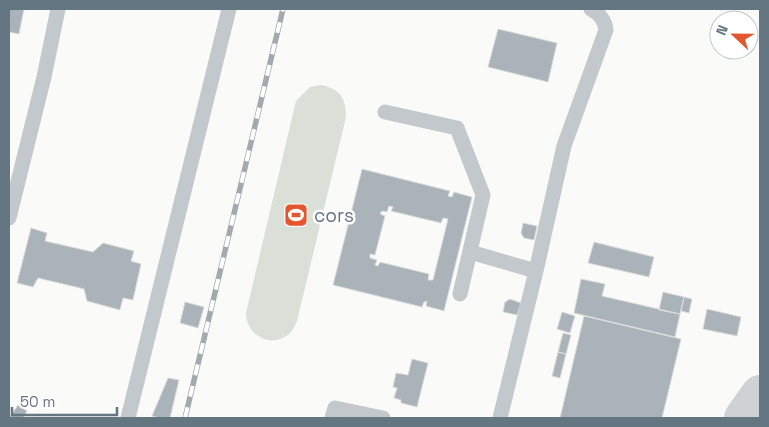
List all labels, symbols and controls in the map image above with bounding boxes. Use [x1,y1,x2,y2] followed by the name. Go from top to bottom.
[709,10,759,60] north arrow
[712,22,732,38] text: N
[283,202,309,228] sports icon: cors
[314,203,354,228] place label: cors
[12,384,118,416] scale bar
[20,392,55,411] text: 50 m

